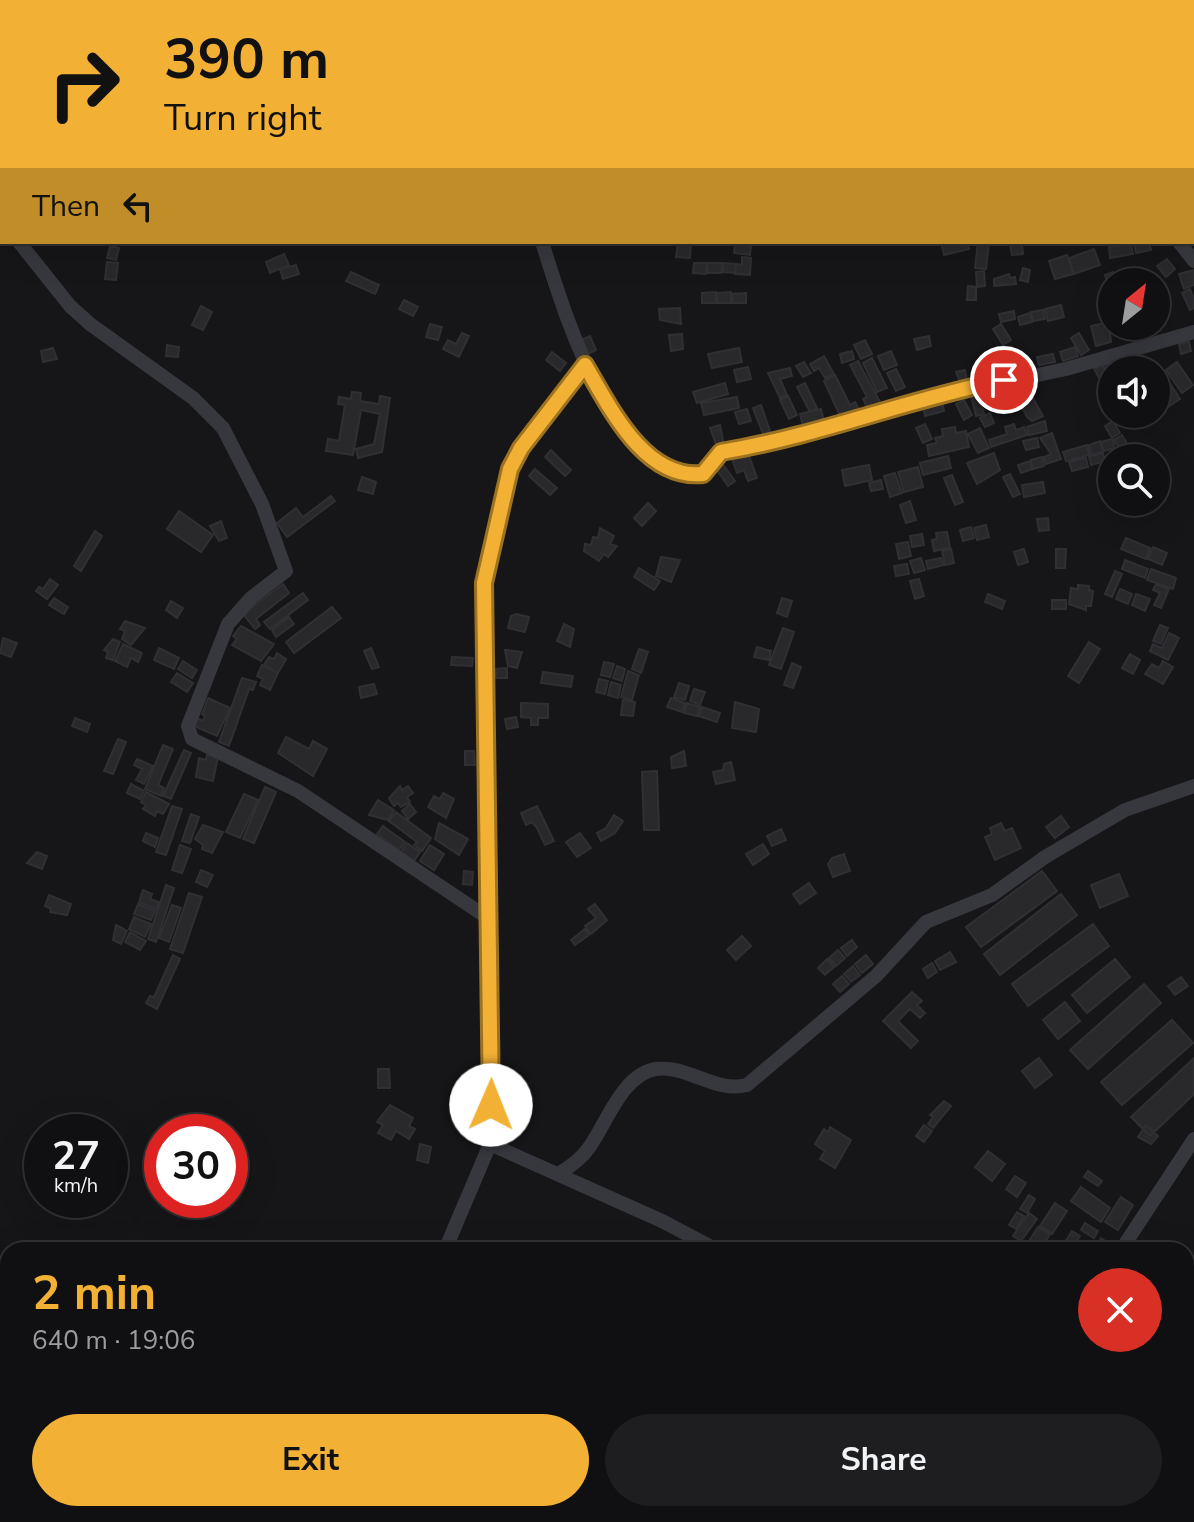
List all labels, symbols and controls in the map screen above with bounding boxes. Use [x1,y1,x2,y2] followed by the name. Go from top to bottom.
[164,21,329,98] text: 390 m
[32,32,136,136] icon: right
[164,94,321,143] text: Turn right
[116,184,160,228] icon: left
[32,186,100,227] text: Then
[1098,268,1170,340] north arrow
[1098,268,1170,516] map controls
[970,346,1038,414] pin
[1098,356,1170,428] button: sound
[982,358,1026,402] icon: arrive
[1098,444,1170,516] button: search
[449,1063,533,1147] position arrow
[144,1114,248,1218] speed limit sign: 30
[52,1129,100,1183] text: 27
[54,1172,98,1199] text: km/h
[32,1260,156,1326] text: 2 min
[1078,1268,1162,1352] button: close
[32,1323,195,1358] text: 640 m · 19:06
[32,1414,589,1506] button: Exit
[605,1414,1162,1506] button: Share

